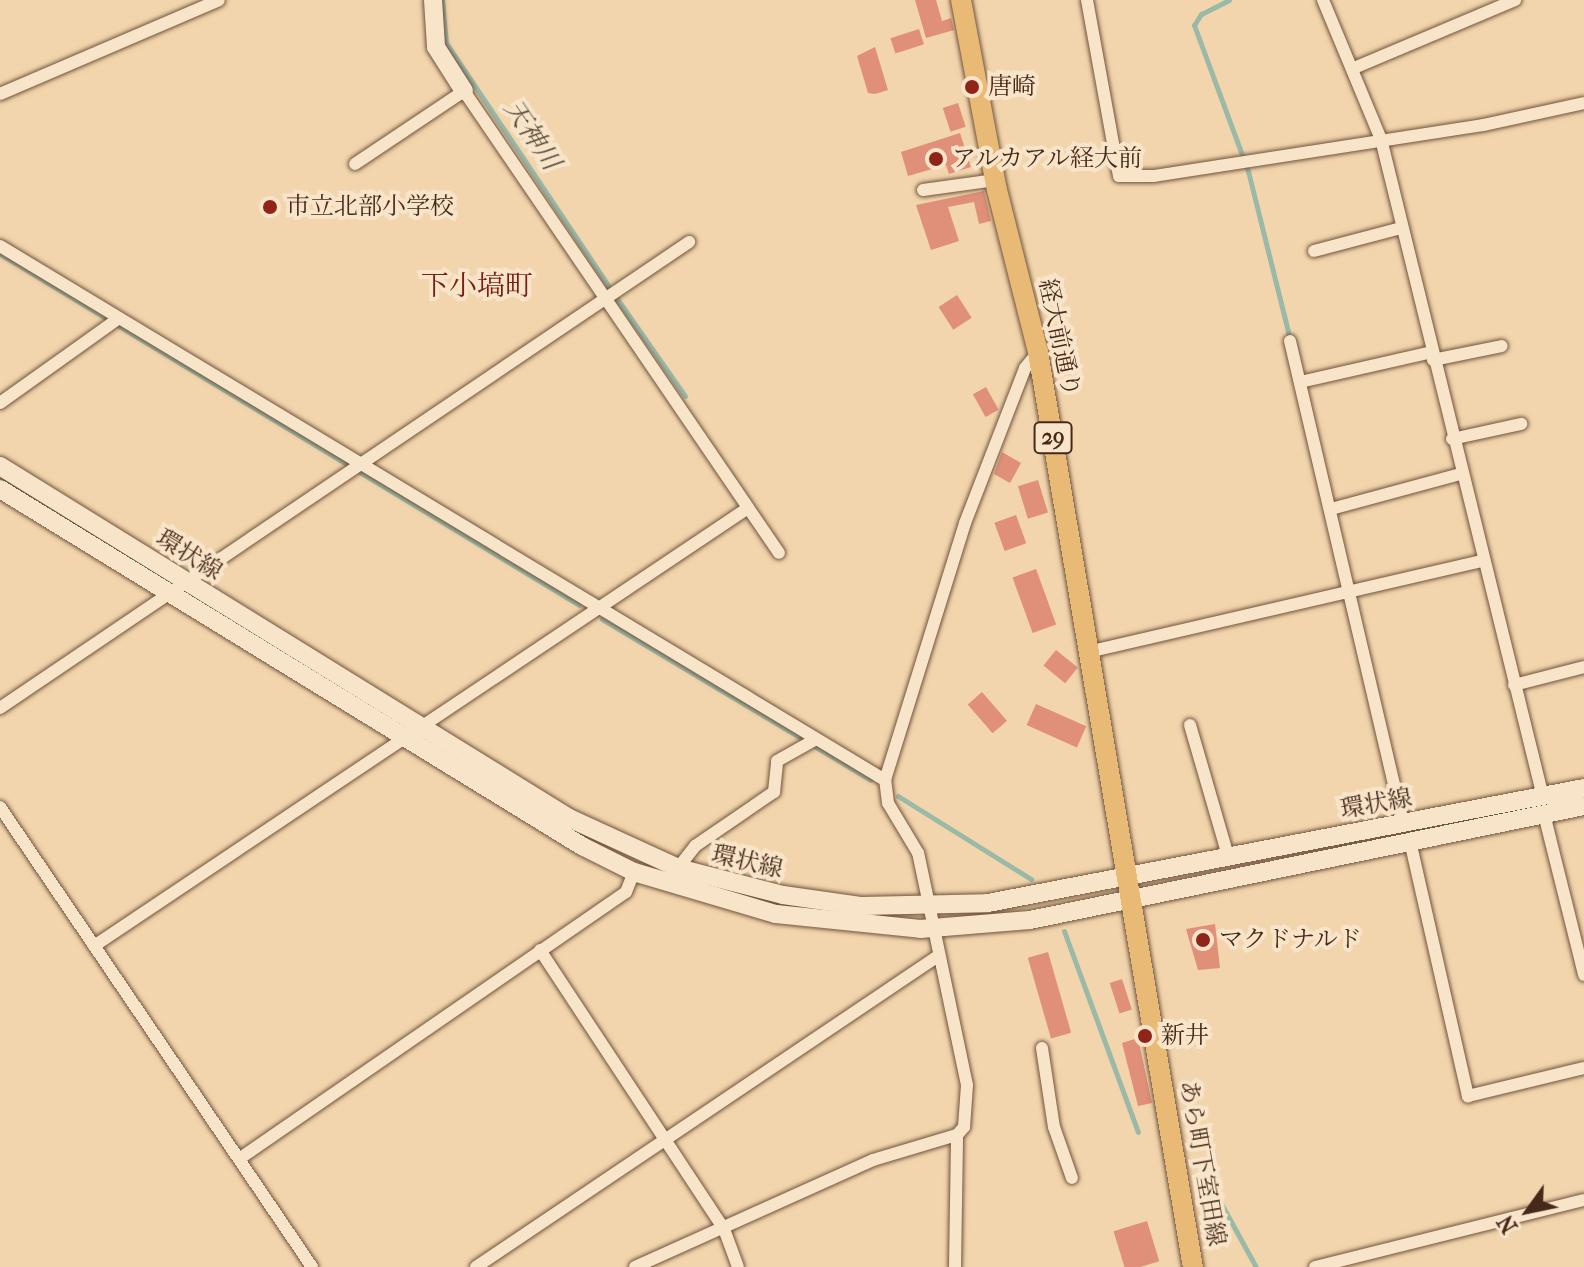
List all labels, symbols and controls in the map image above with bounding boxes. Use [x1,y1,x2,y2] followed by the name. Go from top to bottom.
[988,73,1036,101] place label: 唐崎
[963,78,981,96] marker: 唐崎
[497,94,567,176] water label: 天神川
[952,145,1144,173] place label: アルカアル経大前
[927,150,945,168] marker: アルカアル経大前
[286,193,454,221] place label: 市立北部小学校
[261,198,279,216] marker: 市立北部小学校
[421,269,533,303] district label: 下小塙町
[1032,276,1086,400] street label: 経大前通り
[1033,420,1073,456] road number: 29
[151,524,227,586] street label: 環状線
[1338,784,1414,824] street label: 環状線
[709,840,785,884] street label: 環状線
[1219,926,1363,954] place label: マクドナルド
[1194,931,1212,949] marker: マクドナルド
[1161,1022,1209,1050] place label: 新井
[1136,1027,1154,1045] marker: 新井
[1173,1078,1231,1248] street label: あら町下室田線
[1488,1171,1568,1251] north arrow
[1492,1210,1523,1238] text: N

